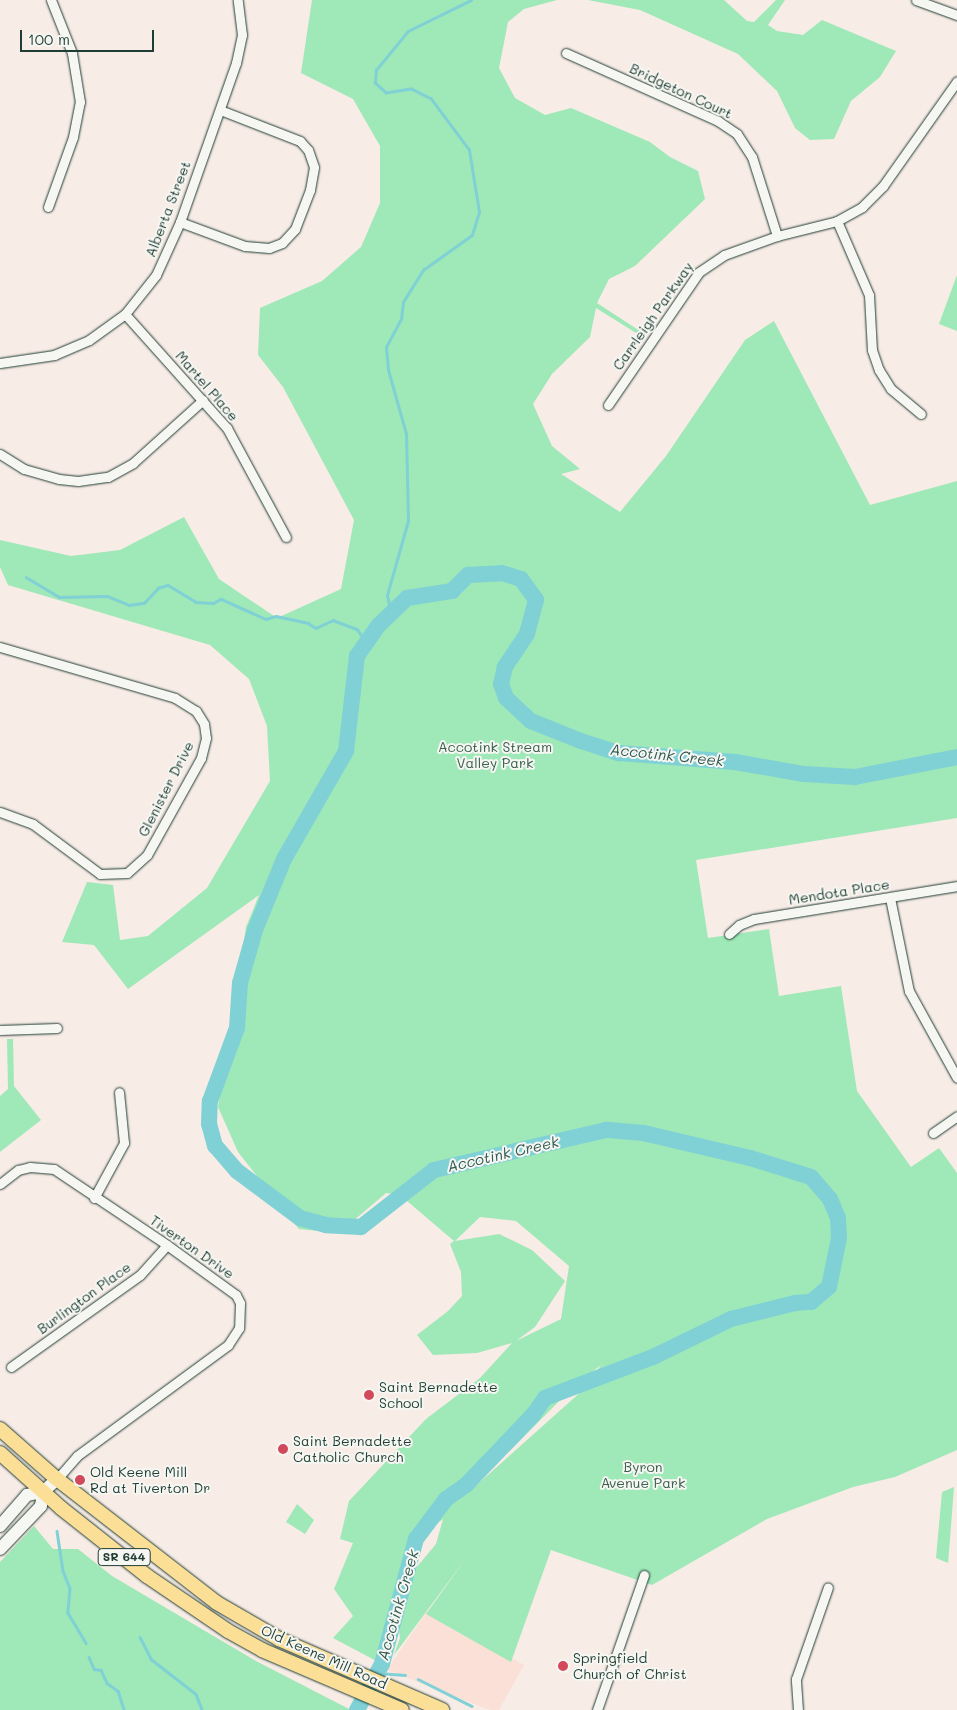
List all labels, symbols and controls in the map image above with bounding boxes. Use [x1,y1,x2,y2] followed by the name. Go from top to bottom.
[22,20,156,52] scale bar
[28,29,70,49] text: 100 m
[627,60,735,122] street label: Bridgeton Court
[142,158,194,260] street label: Alberta Street
[609,259,697,373] street label: Carrleigh Parkway
[172,348,242,424] street label: Martel Place
[135,739,197,839] street label: Glenister Drive
[438,739,552,772] park label: Accotink Stream Valley Park
[609,740,725,770] water label: Accotink Creek
[787,876,891,908] street label: Mendota Place
[445,1132,561,1176] water label: Accotink Creek
[147,1212,237,1282] street label: Tiverton Drive
[34,1258,134,1338] street label: Burlington Place
[379,1379,498,1411] place label: Saint Bernadette School
[363,1389,375,1401] marker: Saint Bernadette School
[293,1433,412,1465] place label: Saint Bernadette Catholic Church
[277,1443,289,1455] marker: Saint Bernadette Catholic Church
[601,1459,685,1491] park label: Byron Avenue Park
[90,1464,210,1496] place label: Old Keene Mill Rd at Tiverton Dr
[74,1474,86,1486] marker: Old Keene Mill Rd at Tiverton Dr
[96,1548,152,1566] road number: SR 644
[374,1548,422,1662] water label: Accotink Creek
[258,1622,390,1692] street label: Old Keene Mill Road
[573,1650,687,1682] place label: Springfield Church of Christ
[557,1660,569,1672] marker: Springfield Church of Christ

